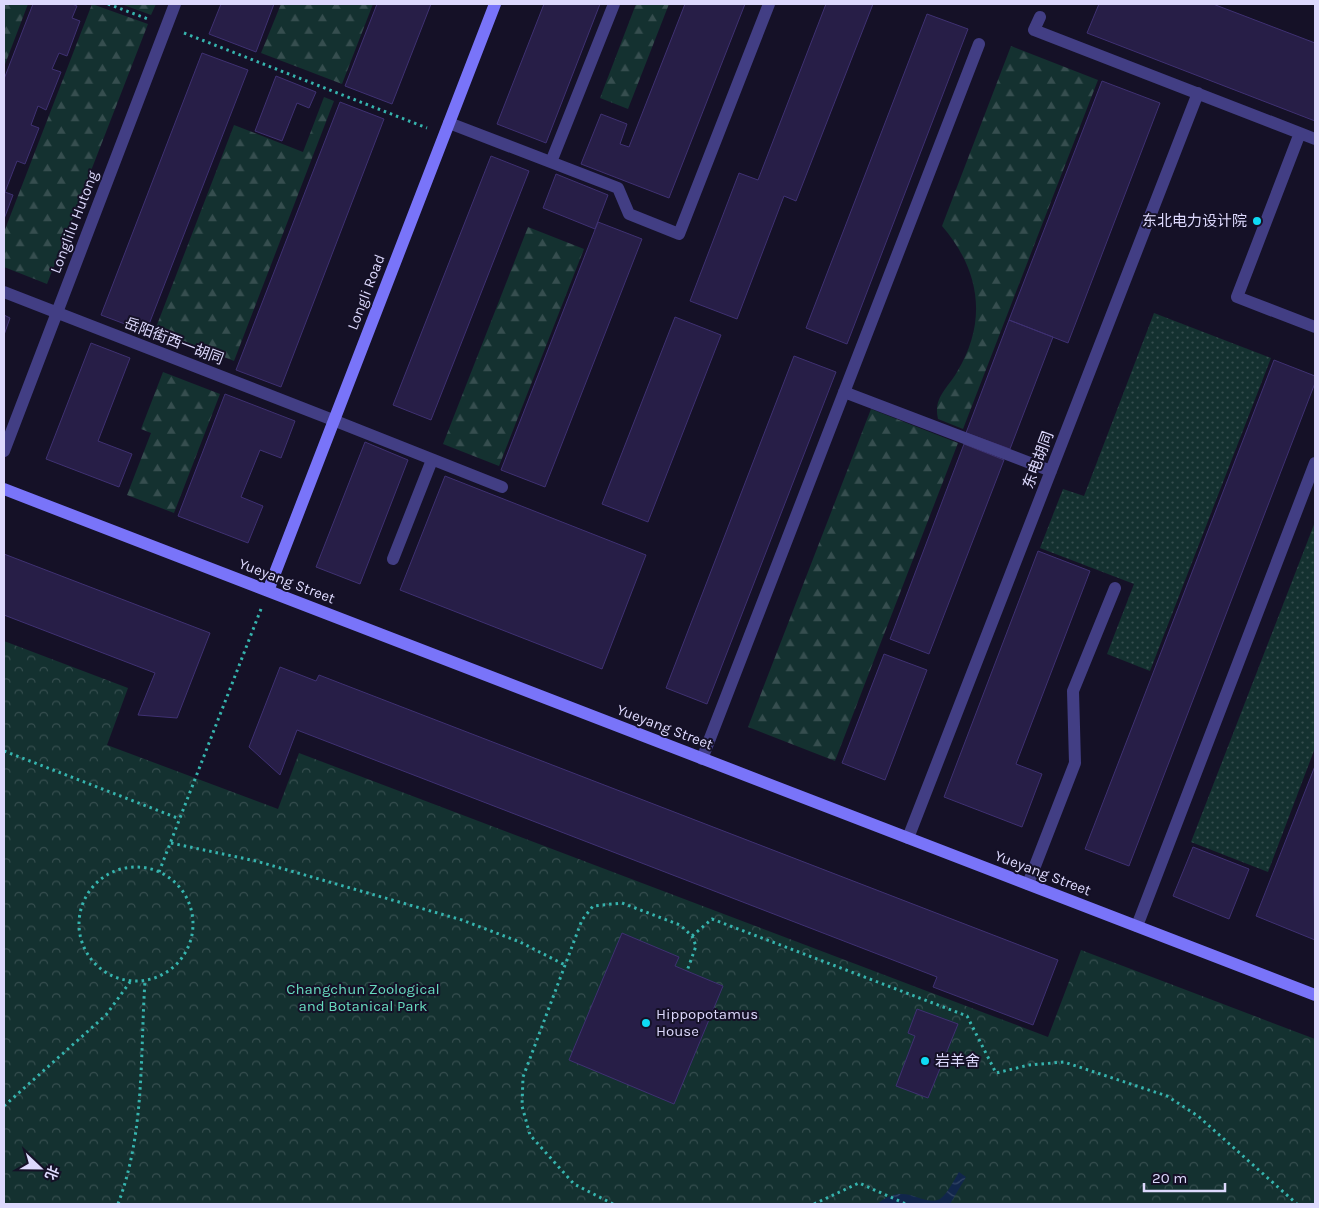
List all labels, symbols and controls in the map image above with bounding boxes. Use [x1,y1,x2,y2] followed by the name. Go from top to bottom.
[46,168,102,276] street label: Longlilu Hutong
[1142,212,1247,230] place label: 东北电力设计院
[1251,215,1263,227] marker: 东北电力设计院
[343,252,389,332] street label: Longli Road
[122,314,226,368] street label: 岳阳街西一胡同
[1019,429,1057,491] street label: 东电胡同
[236,554,338,608] street label: Yueyang Street
[614,700,716,754] street label: Yueyang Street
[992,846,1094,900] street label: Yueyang Street
[286,980,440,1015] park label: Changchun Zoological and Botanical Park
[656,1005,758,1040] place label: Hippopotamus House
[640,1017,652,1029] marker: Hippopotamus House
[935,1052,980,1070] place label: 岩羊舍
[919,1055,931,1067] marker: 岩羊舍
[15,1143,65,1193] north arrow
[1144,1160,1225,1192] scale bar
[41,1163,62,1182] text: 北
[1152,1169,1187,1187] text: 20 m

